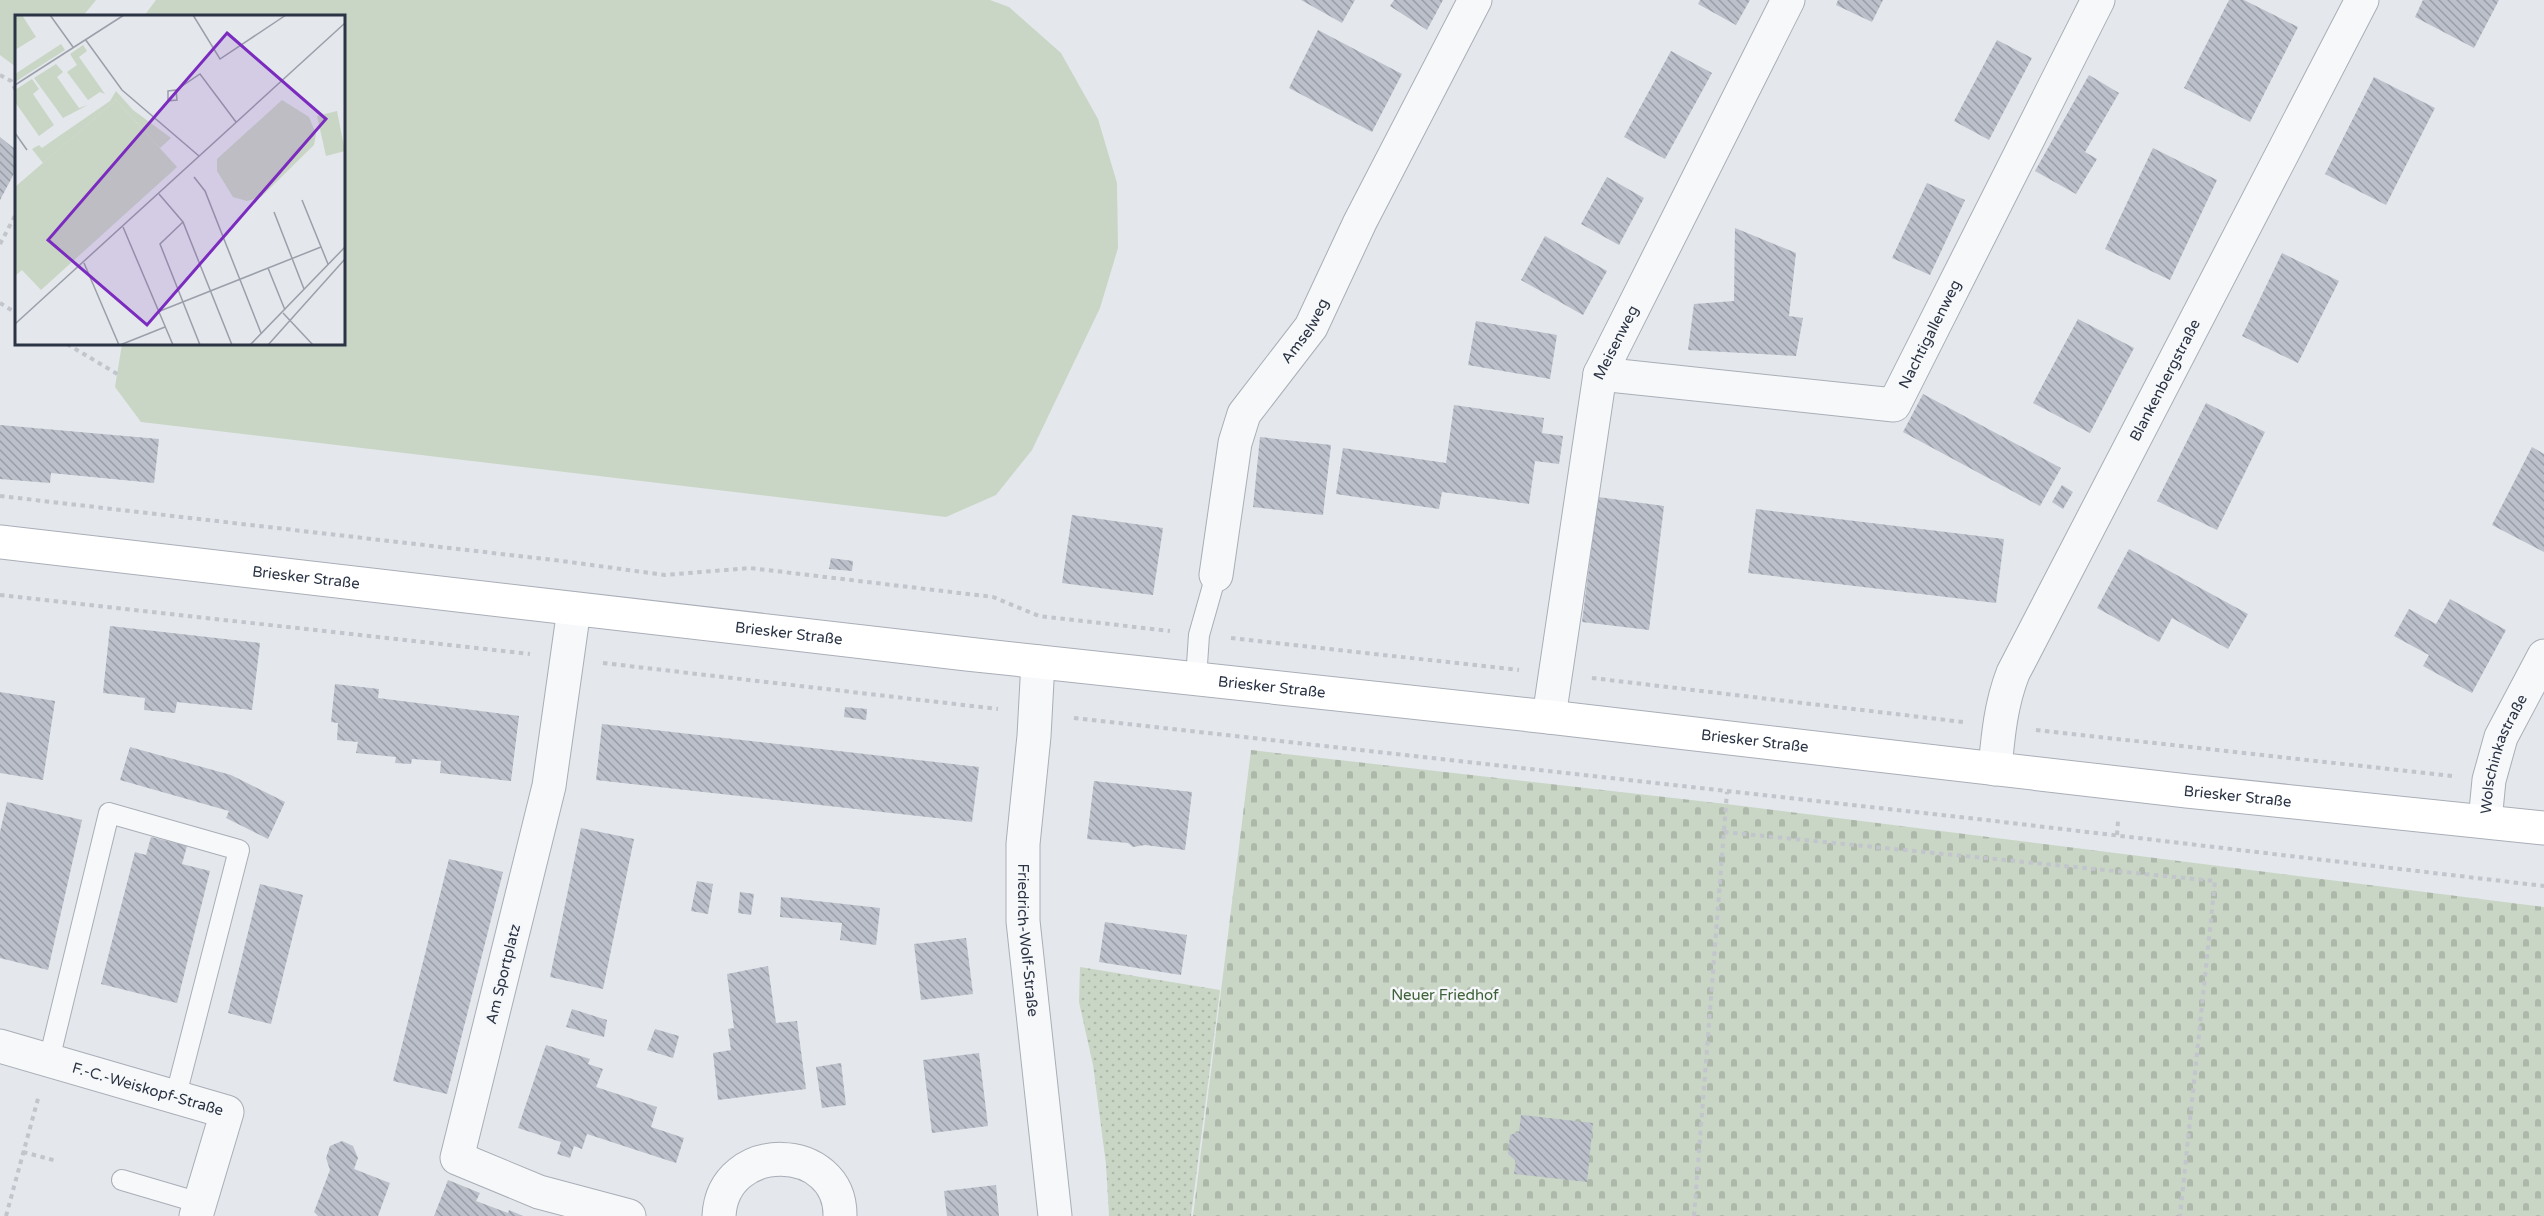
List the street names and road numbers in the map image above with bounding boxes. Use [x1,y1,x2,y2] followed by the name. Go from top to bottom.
[1895,277,1965,392] street label: Nachtigallenweg
[1277,296,1332,367] street label: Amselweg
[1590,302,1642,383] street label: Meisenweg
[2126,316,2204,444] street label: Blankenbergstraße
[251,562,361,593] street label: Briesker Straße
[734,618,843,649] street label: Briesker Straße
[1217,672,1326,702] street label: Briesker Straße
[2477,691,2531,815] street label: Wolschinkastraße
[1700,726,1810,756] street label: Briesker Straße
[2183,782,2292,811] street label: Briesker Straße
[1014,863,1042,1018] street label: Friedrich-Wolf-Straße
[482,922,524,1026] street label: Am Sportplatz
[70,1058,226,1120] street label: F.-C.-Weiskopf-Straße

